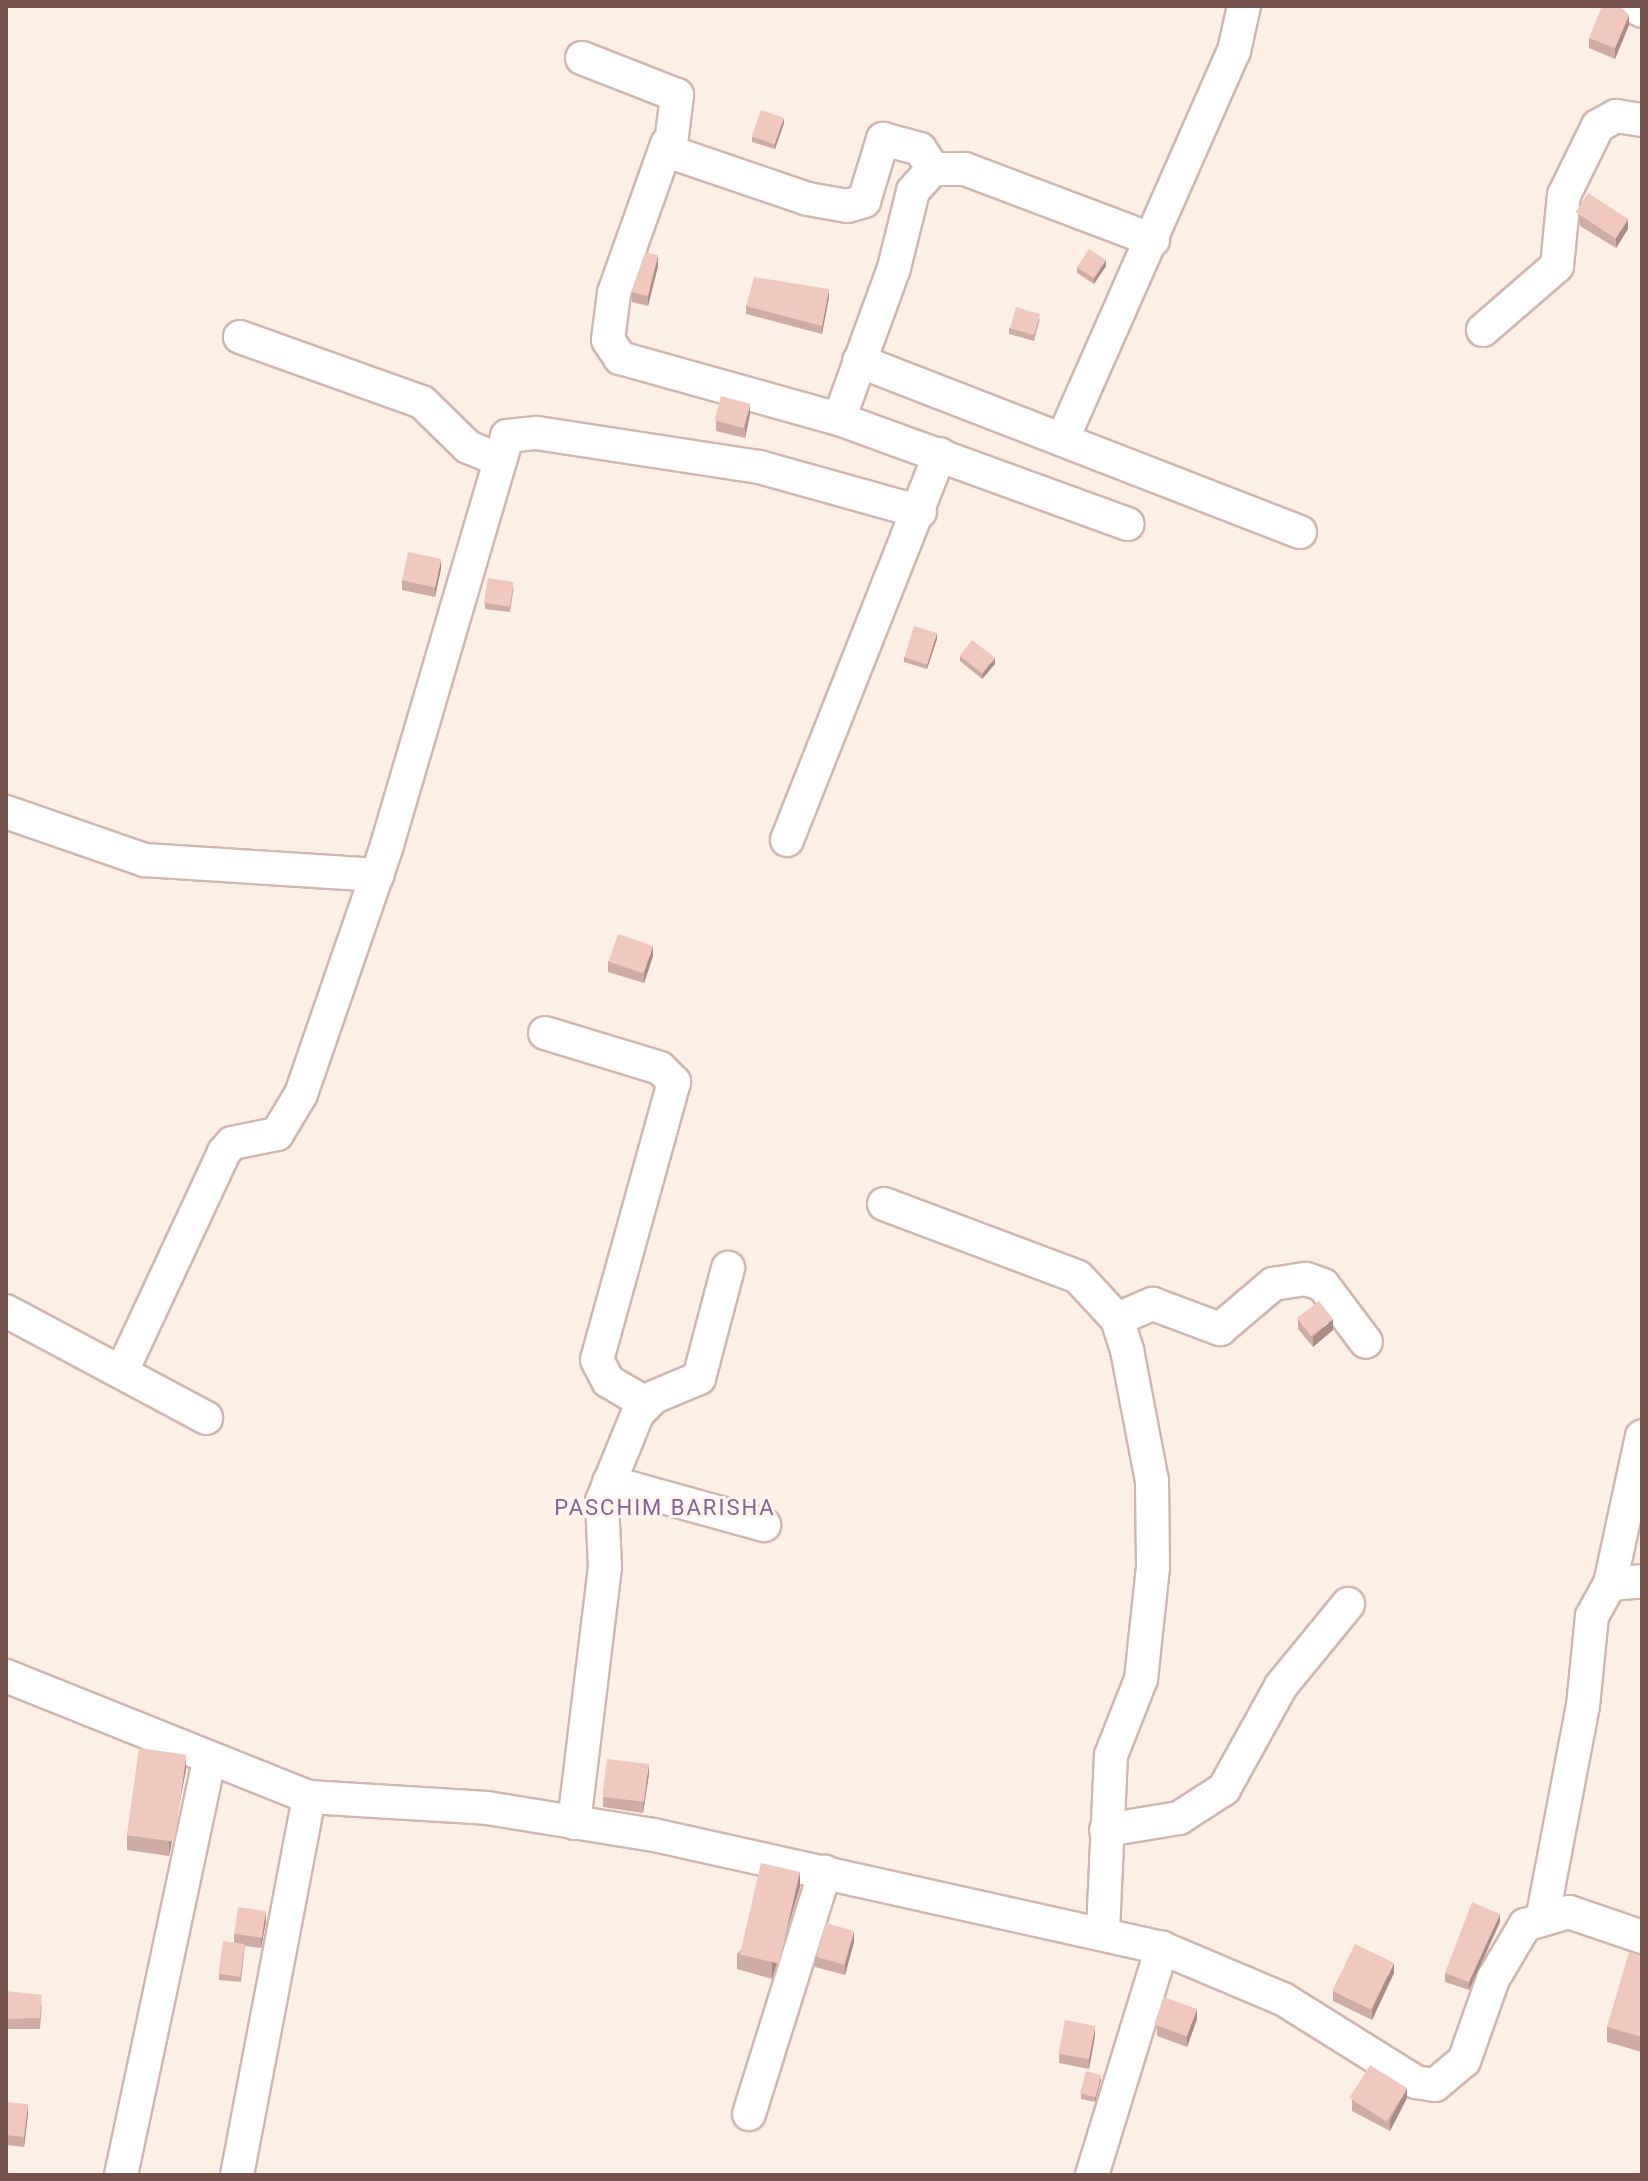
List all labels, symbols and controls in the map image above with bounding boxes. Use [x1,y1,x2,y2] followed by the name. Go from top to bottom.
[554,1495,776,1521] district label: PASCHIM BARISHA

